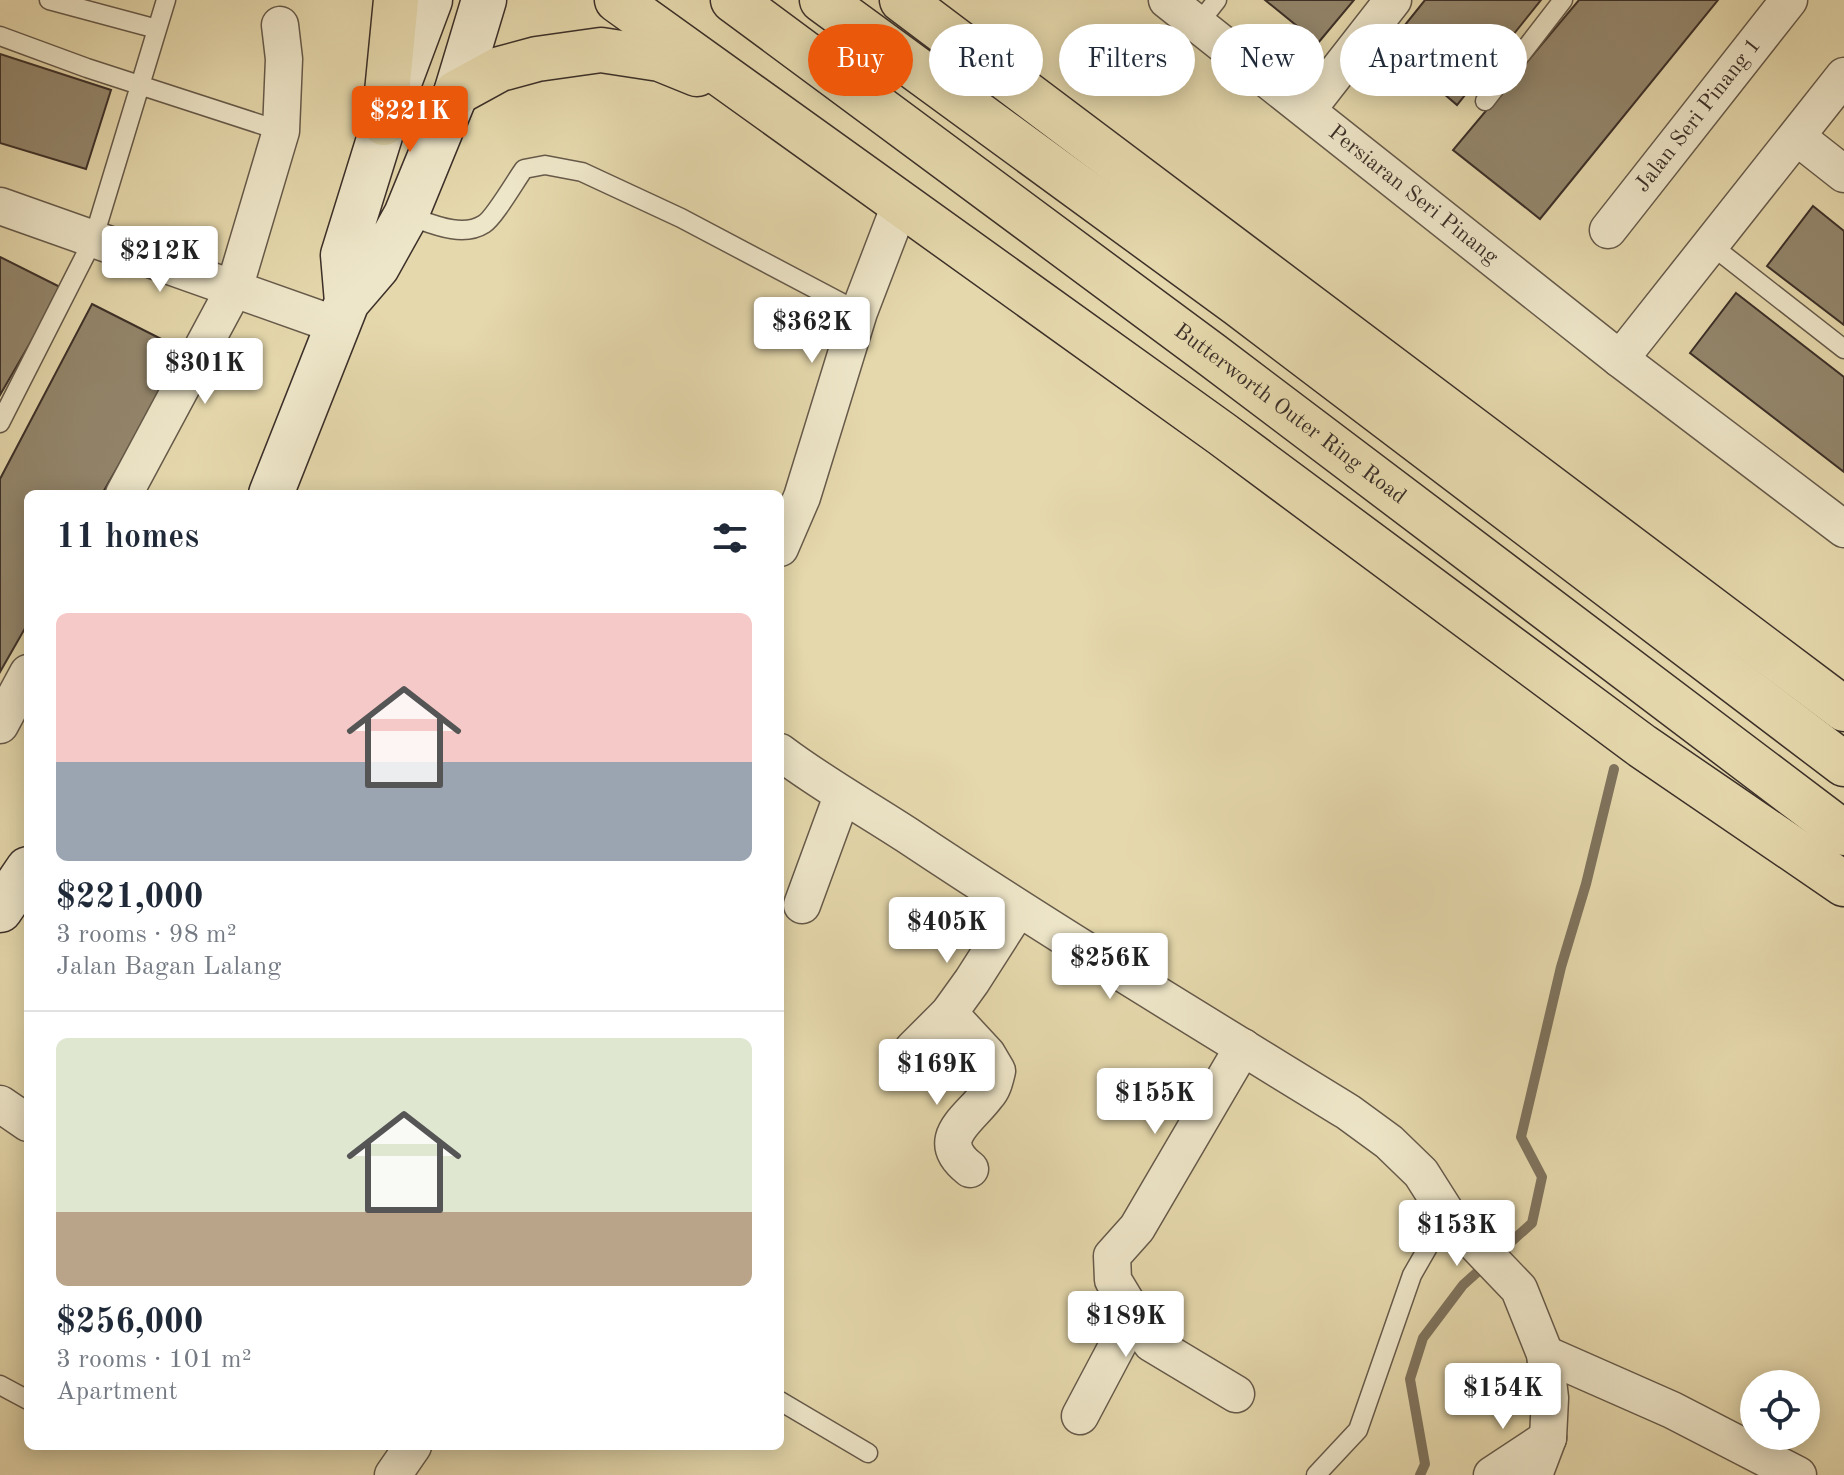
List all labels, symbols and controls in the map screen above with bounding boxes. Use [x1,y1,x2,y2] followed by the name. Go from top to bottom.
[808,24,913,96] chip: Buy
[929,24,1043,96] chip: Rent
[1059,24,1195,96] chip: Filters
[1211,24,1324,96] chip: New
[1340,24,1527,96] chip: Apartment
[1631,34,1765,196] street label: Jalan Seri Pinang 1
[354,86,466,154] pin: $221K
[370,99,450,125] text: $221K
[1324,121,1502,269] street label: Persiaran Seri Pinang
[104,226,216,294] pin: $212K
[120,239,200,265] text: $212K
[756,297,868,365] pin: $362K
[772,310,852,336] text: $362K
[1170,320,1410,508] street label: Butterworth Outer Ring Road
[149,338,261,406] pin: $301K
[165,351,245,377] text: $301K
[708,516,752,560] icon: filters
[56,521,199,555] text: 11 homes
[332,665,476,809] icon: home
[56,881,204,915] text: $221,000
[891,897,1003,965] pin: $405K
[907,910,987,936] text: $405K
[56,922,237,948] text: 3 rooms · 98 m²
[1054,933,1166,1001] pin: $256K
[1070,946,1150,972] text: $256K
[56,954,281,980] text: Jalan Bagan Lalang
[881,1039,993,1107] pin: $169K
[897,1052,977,1078] text: $169K
[1099,1068,1211,1136] pin: $155K
[1115,1081,1195,1107] text: $155K
[332,1090,476,1234] icon: home
[1401,1200,1513,1268] pin: $153K
[1417,1213,1497,1239] text: $153K
[1070,1291,1182,1359] pin: $189K
[1086,1304,1166,1330] text: $189K
[56,1306,204,1340] text: $256,000
[56,1347,252,1373] text: 3 rooms · 101 m²
[1447,1363,1559,1431] pin: $154K
[1740,1370,1820,1450] map controls
[1740,1370,1820,1450] button: locate
[1463,1376,1543,1402] text: $154K
[56,1379,178,1405] text: Apartment

